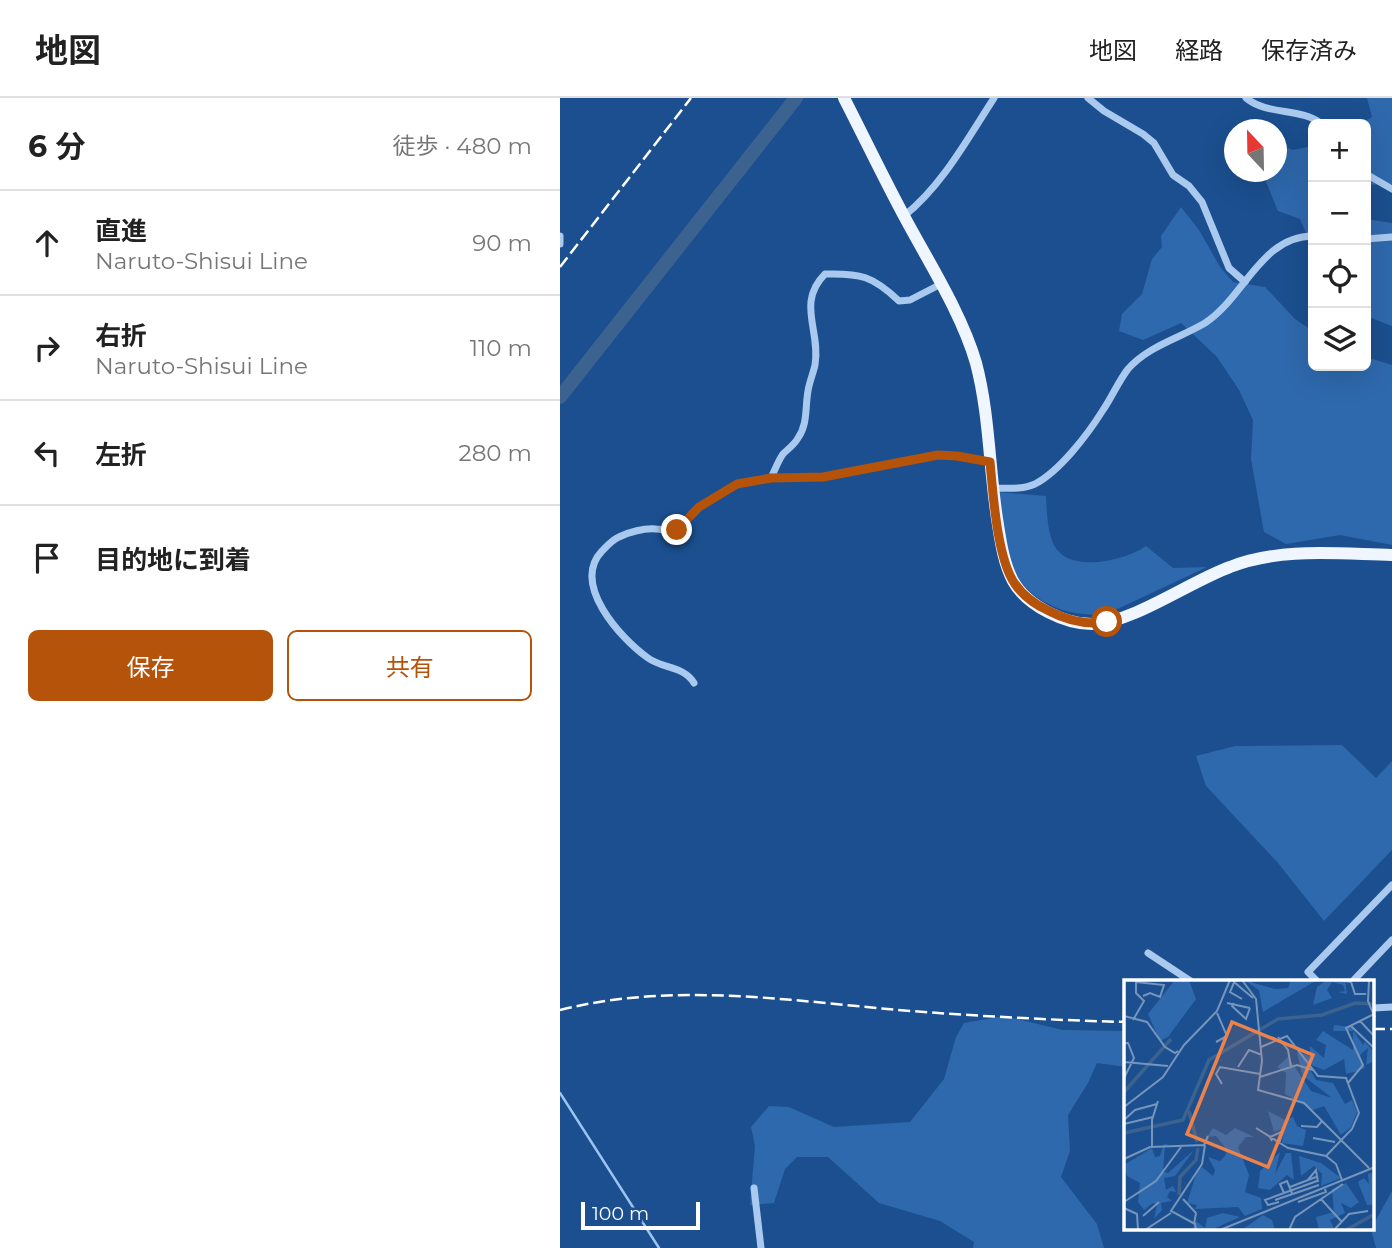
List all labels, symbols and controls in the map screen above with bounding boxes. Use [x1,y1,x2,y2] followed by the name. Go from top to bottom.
[35,30,101,70] text: 地図
[1089,36,1137,65] text: 地図
[1175,36,1223,65] text: 経路
[1261,36,1357,65] text: 保存済み
[1224,119,1287,182] north arrow
[1308,119,1371,371] map controls
[1308,119,1371,182] button: +
[28,128,86,165] text: 6 分
[392,132,532,160] text: 徒歩 · 480 m
[1308,182,1371,245] button: −
[95,215,147,247] text: 直進
[28,224,66,262] icon: ahead
[472,229,532,257] text: 90 m
[1308,245,1371,308] button: locate
[95,247,308,275] text: Naruto-Shisui Line
[1308,308,1371,371] button: layers
[95,320,147,352] text: 右折
[28,329,66,367] icon: right
[470,334,532,362] text: 110 m
[95,352,308,380] text: Naruto-Shisui Line
[28,434,66,472] icon: left
[95,439,147,471] text: 左折
[459,439,532,467] text: 280 m
[661,514,692,545] route end
[28,539,66,577] icon: arrive
[95,544,251,576] text: 目的地に到着
[1091,606,1122,637] route start
[28,630,273,701] button: 保存
[287,630,532,701] button: 共有
[1124,980,1374,1230] inset map
[581,1199,700,1231] scale bar
[592,1202,649,1225] text: 100 m

